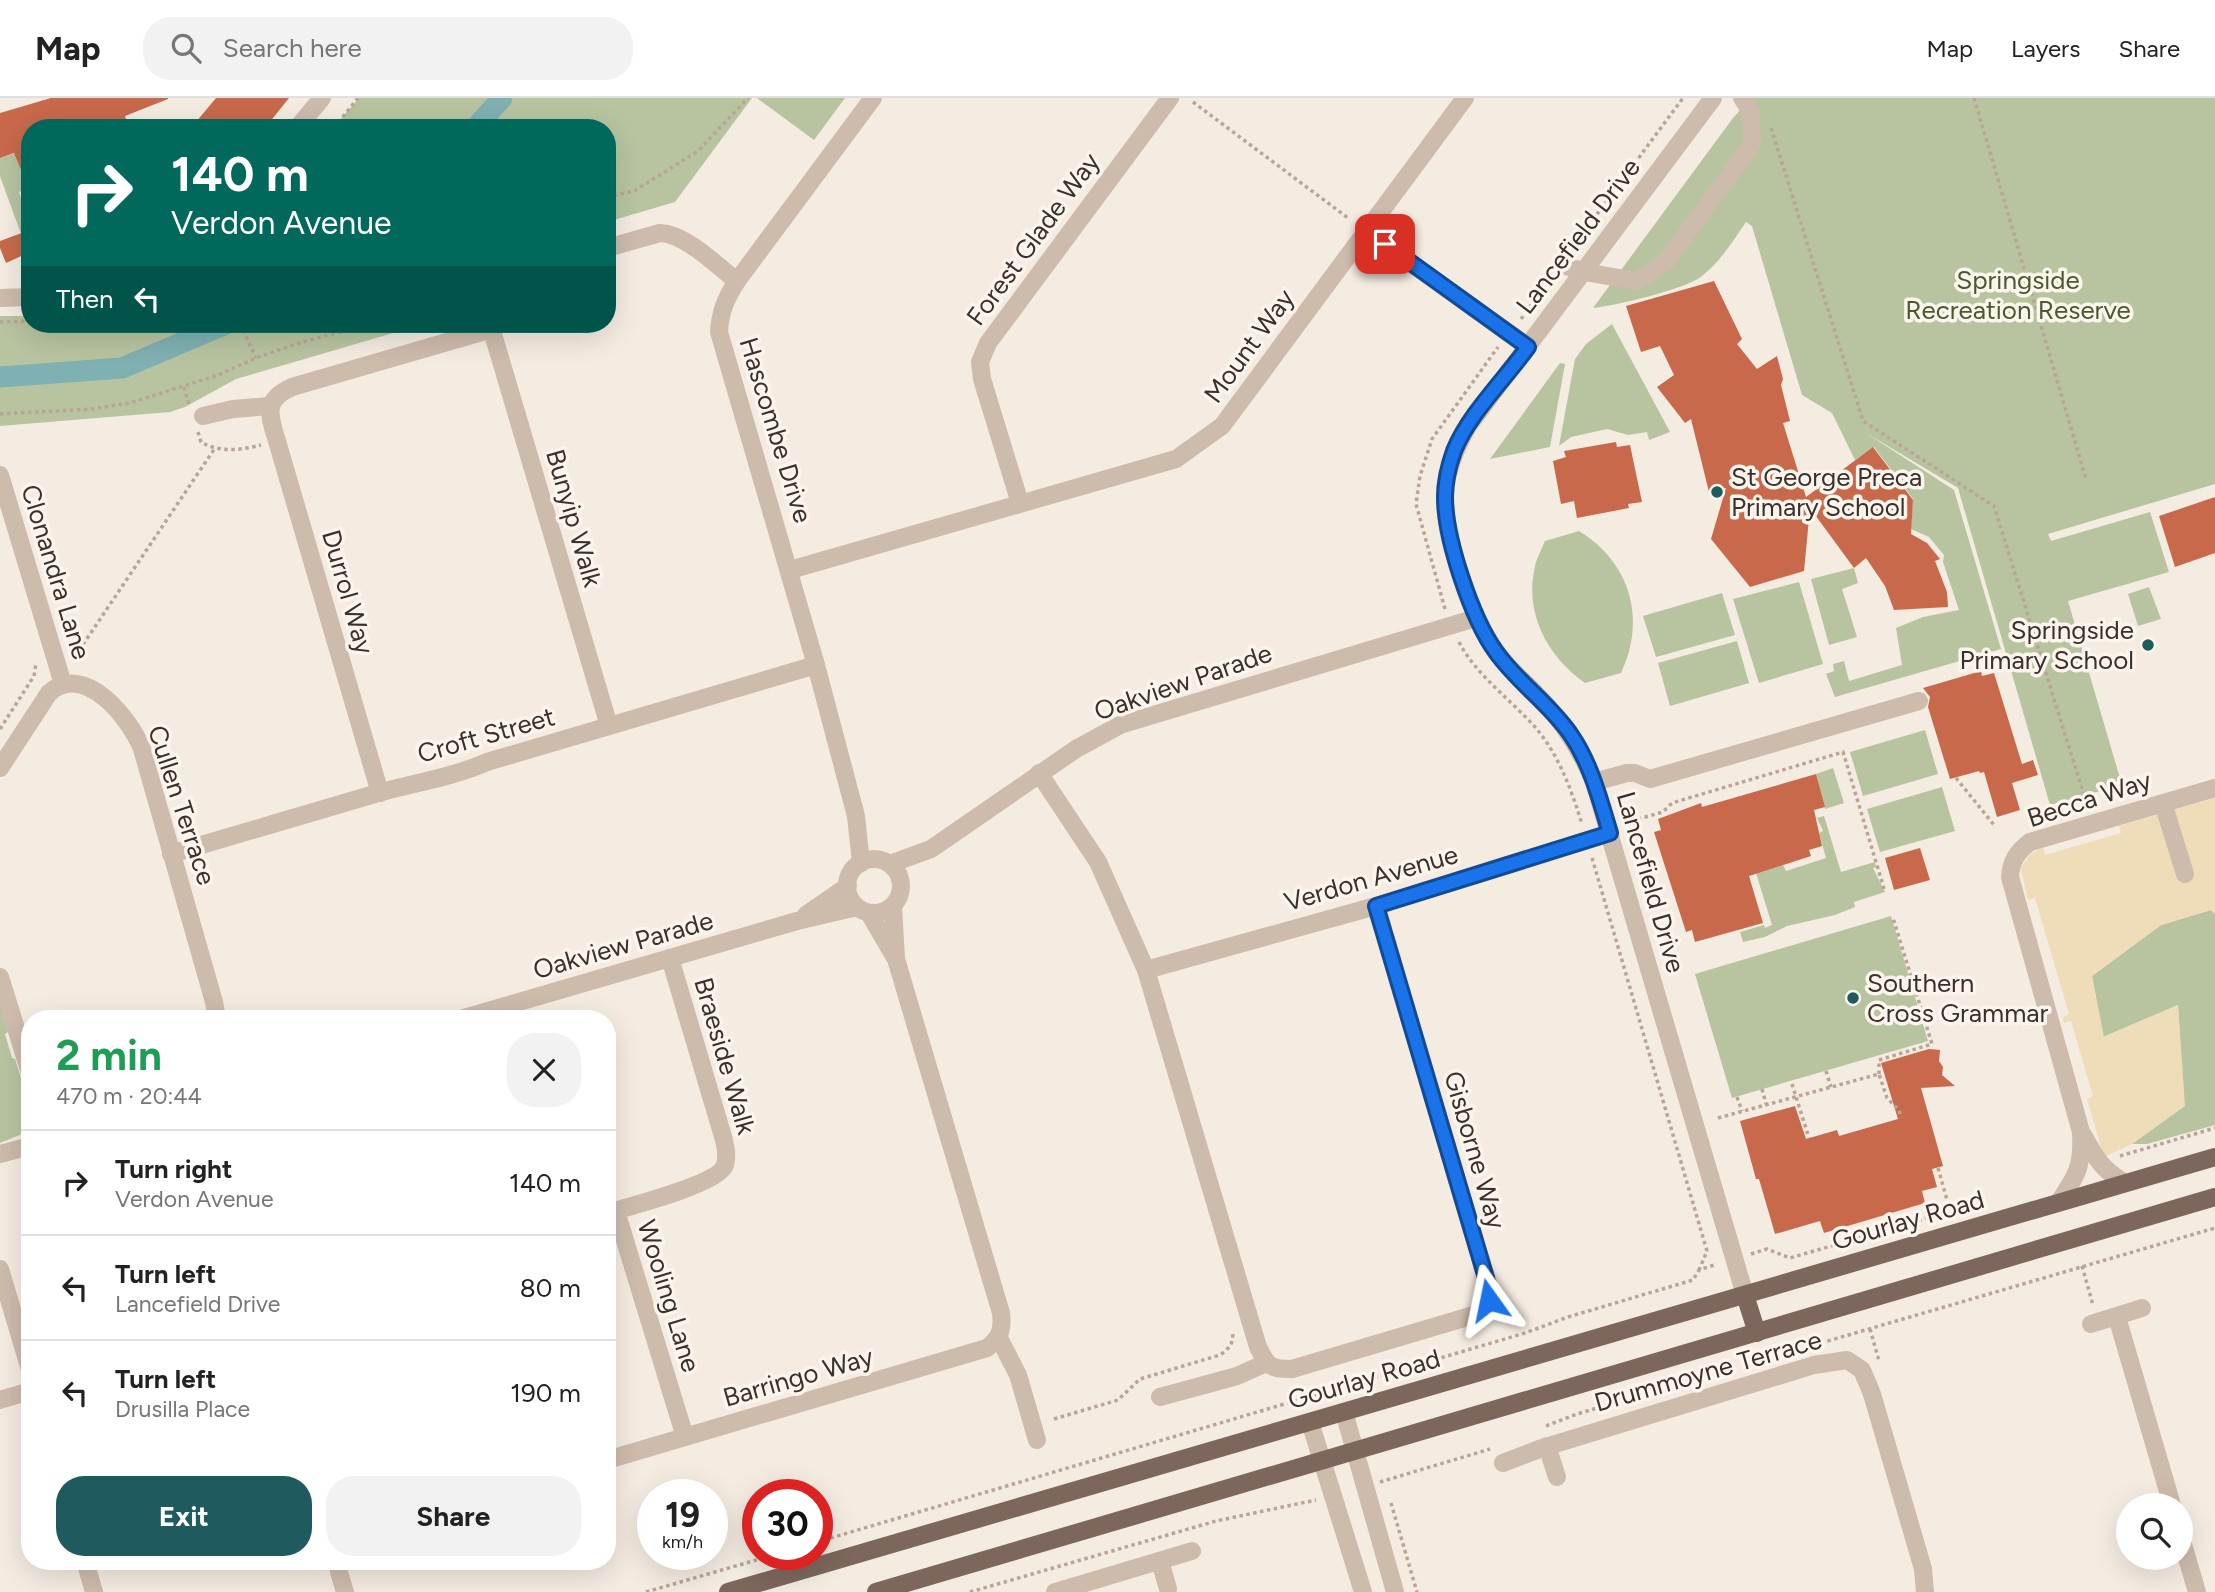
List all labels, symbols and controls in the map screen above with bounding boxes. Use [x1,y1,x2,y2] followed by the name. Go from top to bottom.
[143,17,633,80] search box
[35,29,101,68] text: Map
[167,29,205,67] icon: search
[223,32,362,64] text: Search here
[1926,34,1973,63] text: Map
[2011,34,2080,63] text: Layers
[2118,34,2180,63] text: Share
[171,144,309,203] text: 140 m
[960,146,1107,332] street label: Forest Glade Way
[56,147,147,238] icon: right
[1509,152,1647,320] street label: Lancefield Drive
[171,204,391,242] text: Verdon Avenue
[1355,214,1415,274] pin
[1366,225,1404,263] icon: arrive
[1905,264,2131,326] park label: Springside Recreation Reserve
[128,280,166,318] icon: left
[56,283,114,315] text: Then
[1197,283,1301,409] street label: Mount Way
[733,333,819,527] street label: Hascombe Drive
[539,445,609,591] street label: Bunyip Walk
[1731,461,1922,523] place label: St George Preca Primary School
[14,481,98,663] street label: Clonandra Lane
[1709,484,1725,500] marker: St George Preca Primary School
[315,526,381,658] street label: Durrol Way
[1960,614,2134,676] place label: Springside Primary School
[1090,637,1276,727] street label: Oakview Parade
[2140,637,2156,653] marker: Springside Primary School
[414,700,558,770] street label: Croft Street
[141,721,223,889] street label: Cullen Terrace
[2023,764,2155,834] street label: Becca Way
[1610,788,1692,976] street label: Lancefield Drive
[1280,838,1462,918] street label: Verdon Avenue
[529,904,717,986] street label: Oakview Parade
[1867,967,2049,1029] place label: Southern Cross Grammar
[687,974,763,1138] street label: Braeside Walk
[1845,990,1861,1006] marker: Southern Cross Grammar
[56,1030,162,1081] text: 2 min
[507,1033,581,1107] button: close
[1437,1067,1513,1233] street label: Gisborne Way
[56,1082,202,1110] text: 470 m · 20:44
[115,1153,232,1185] text: Turn right
[56,1164,94,1202] icon: right
[509,1167,581,1199] text: 140 m
[1828,1183,1988,1257] street label: Gourlay Road
[115,1185,273,1213] text: Verdon Avenue
[631,1216,707,1376] street label: Wooling Lane
[115,1258,216,1290] text: Turn left
[1452,1263,1526,1337] position arrow
[56,1269,94,1307] icon: left
[520,1272,581,1304] text: 80 m
[115,1290,280,1318] text: Lancefield Drive
[1591,1323,1825,1419] street label: Drummoyne Terrace
[719,1340,877,1414] street label: Barringo Way
[1284,1342,1444,1416] street label: Gourlay Road
[115,1363,216,1395] text: Turn left
[56,1374,94,1412] icon: left
[510,1377,581,1409] text: 190 m
[115,1395,250,1423] text: Drusilla Place
[56,1476,312,1556] button: Exit
[326,1476,581,1556] button: Share
[742,1479,833,1570] speed limit sign: 30
[2116,1493,2193,1570] map controls
[2116,1493,2193,1570] button: search
[665,1494,700,1536] text: 19
[662,1531,703,1553] text: km/h

